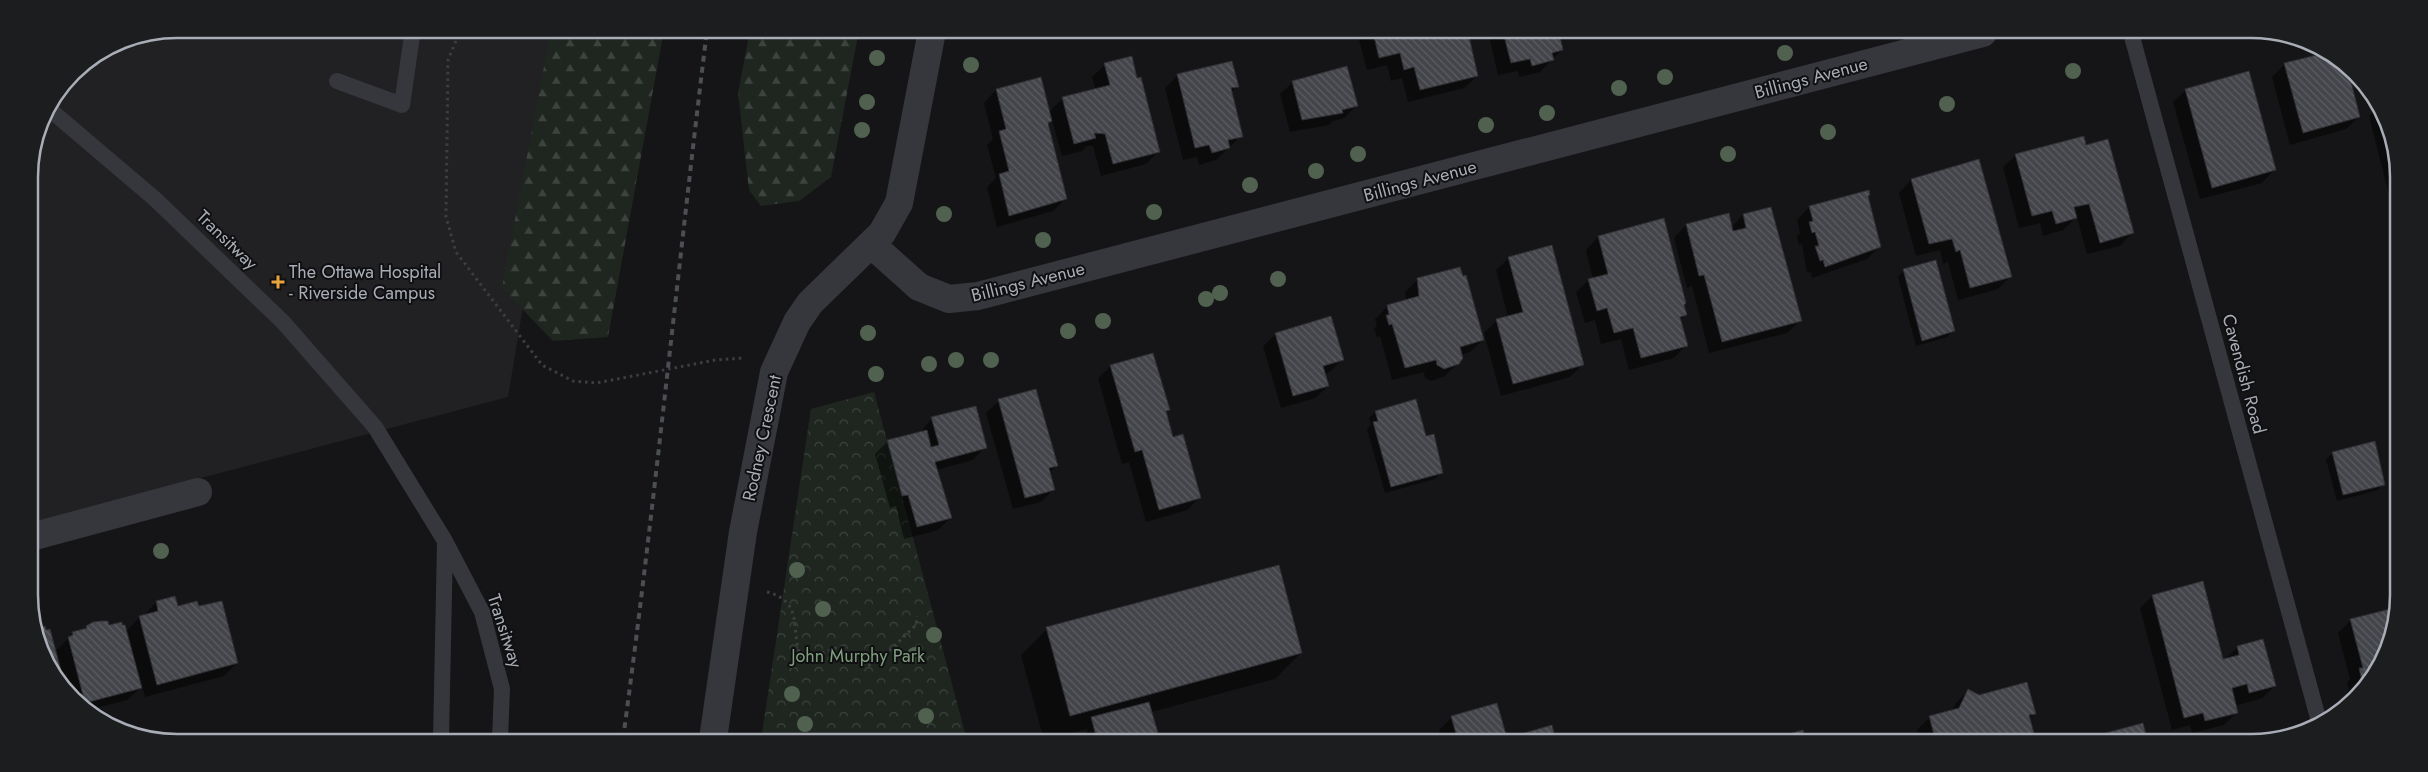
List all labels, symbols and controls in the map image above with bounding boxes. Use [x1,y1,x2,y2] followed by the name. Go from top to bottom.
[1752,50,1870,106] street label: Billings Avenue
[1361,153,1479,209] street label: Billings Avenue
[191,204,263,276] street label: Transitway
[969,255,1087,309] street label: Billings Avenue
[289,259,441,306] place label: The Ottawa Hospital - Riverside Campus
[271,275,285,289] marker: The Ottawa Hospital - Riverside Campus
[2216,311,2272,437] street label: Cavendish Road
[736,372,788,503] street label: Rodney Crescent
[481,591,529,671] street label: Transitway
[789,643,925,669] park label: John Murphy Park

